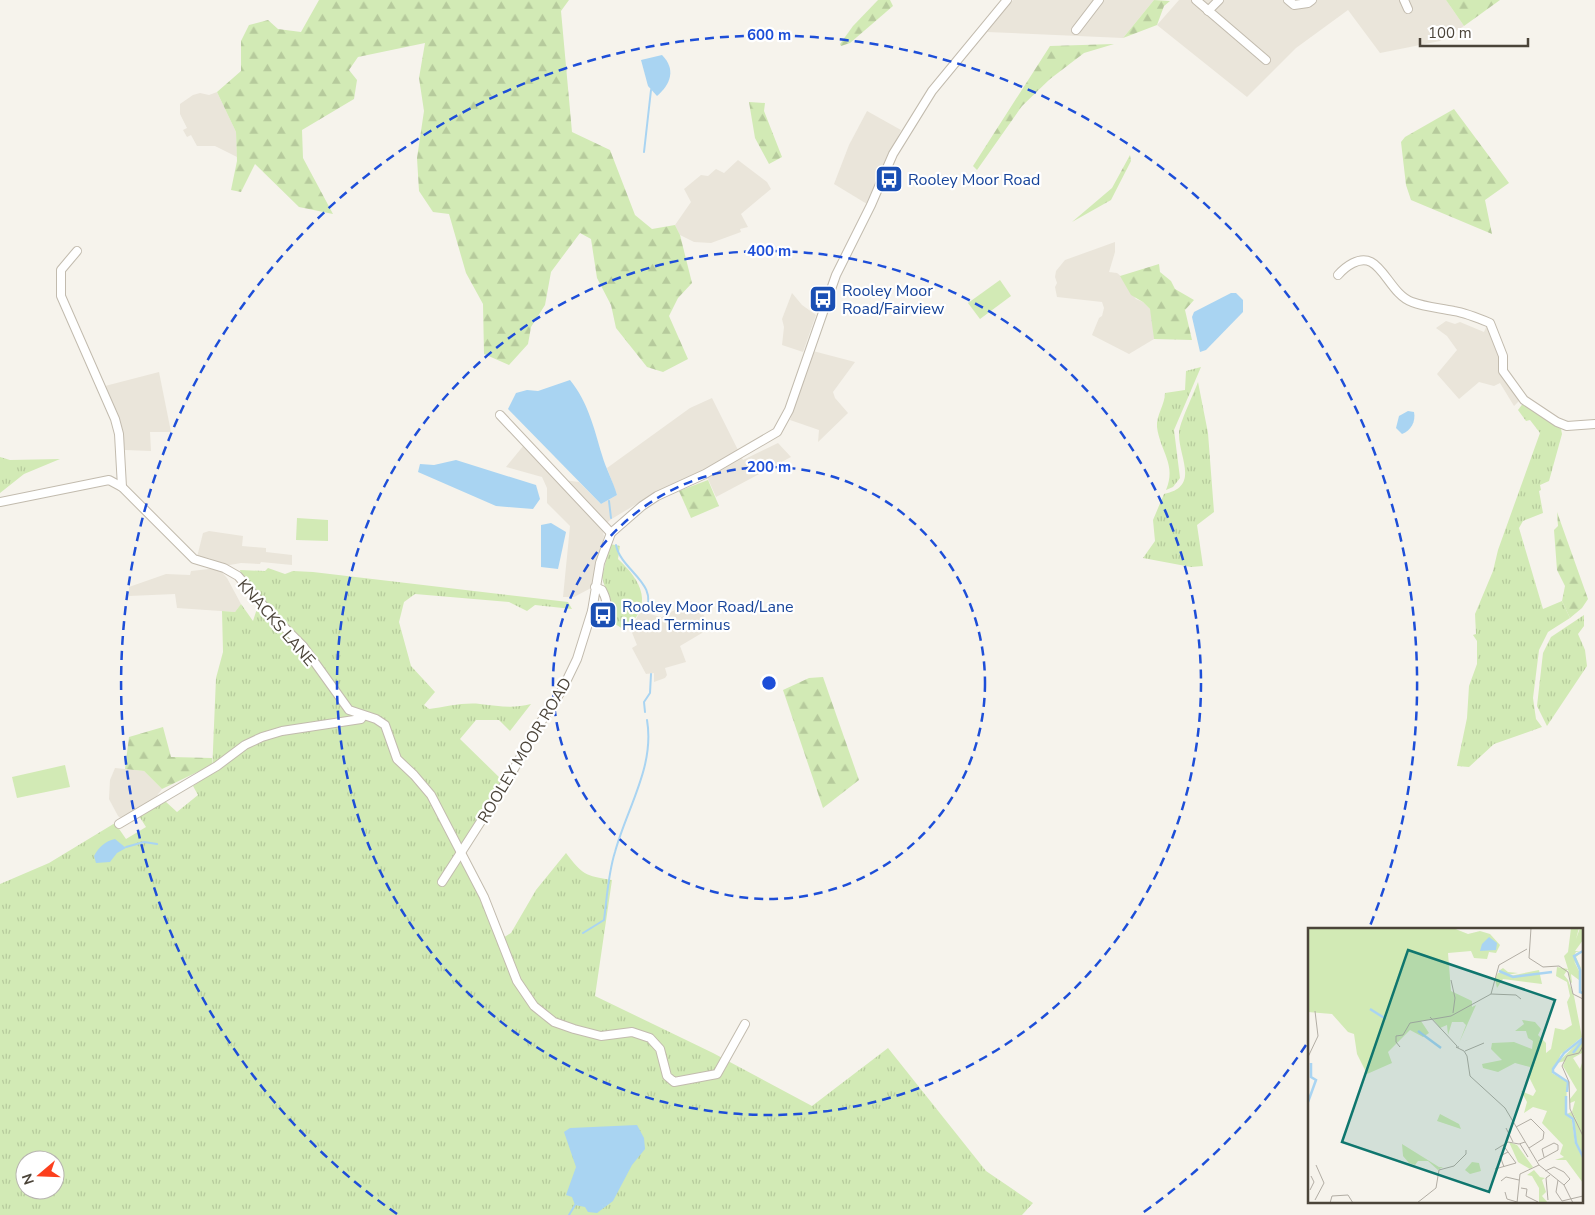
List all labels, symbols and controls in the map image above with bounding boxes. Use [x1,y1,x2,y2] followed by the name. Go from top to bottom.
[1420,15,1528,47] scale bar
[1428,23,1472,43] text: 100 m
[747,25,791,45] text: 600 m
[874,164,904,194] bus stop icon: Rooley Moor Road
[908,169,1040,191] place label: Rooley Moor Road
[747,241,791,261] text: 400 m
[842,280,945,320] place label: Rooley Moor Road/Fairview
[808,284,838,314] bus stop icon: Rooley Moor Road/Fairview
[747,457,791,477] text: 200 m
[232,574,320,671] street label: KNACKS LANE
[622,596,794,636] place label: Rooley Moor Road/Lane Head Terminus
[588,600,618,630] bus stop icon: Rooley Moor Road/Lane Head Terminus
[473,674,577,827] street label: ROOLEY MOOR ROAD
[760,674,778,692] centre of rings
[1308,928,1582,1202] inset map
[15,1150,65,1200] north arrow
[17,1171,39,1187] text: N

